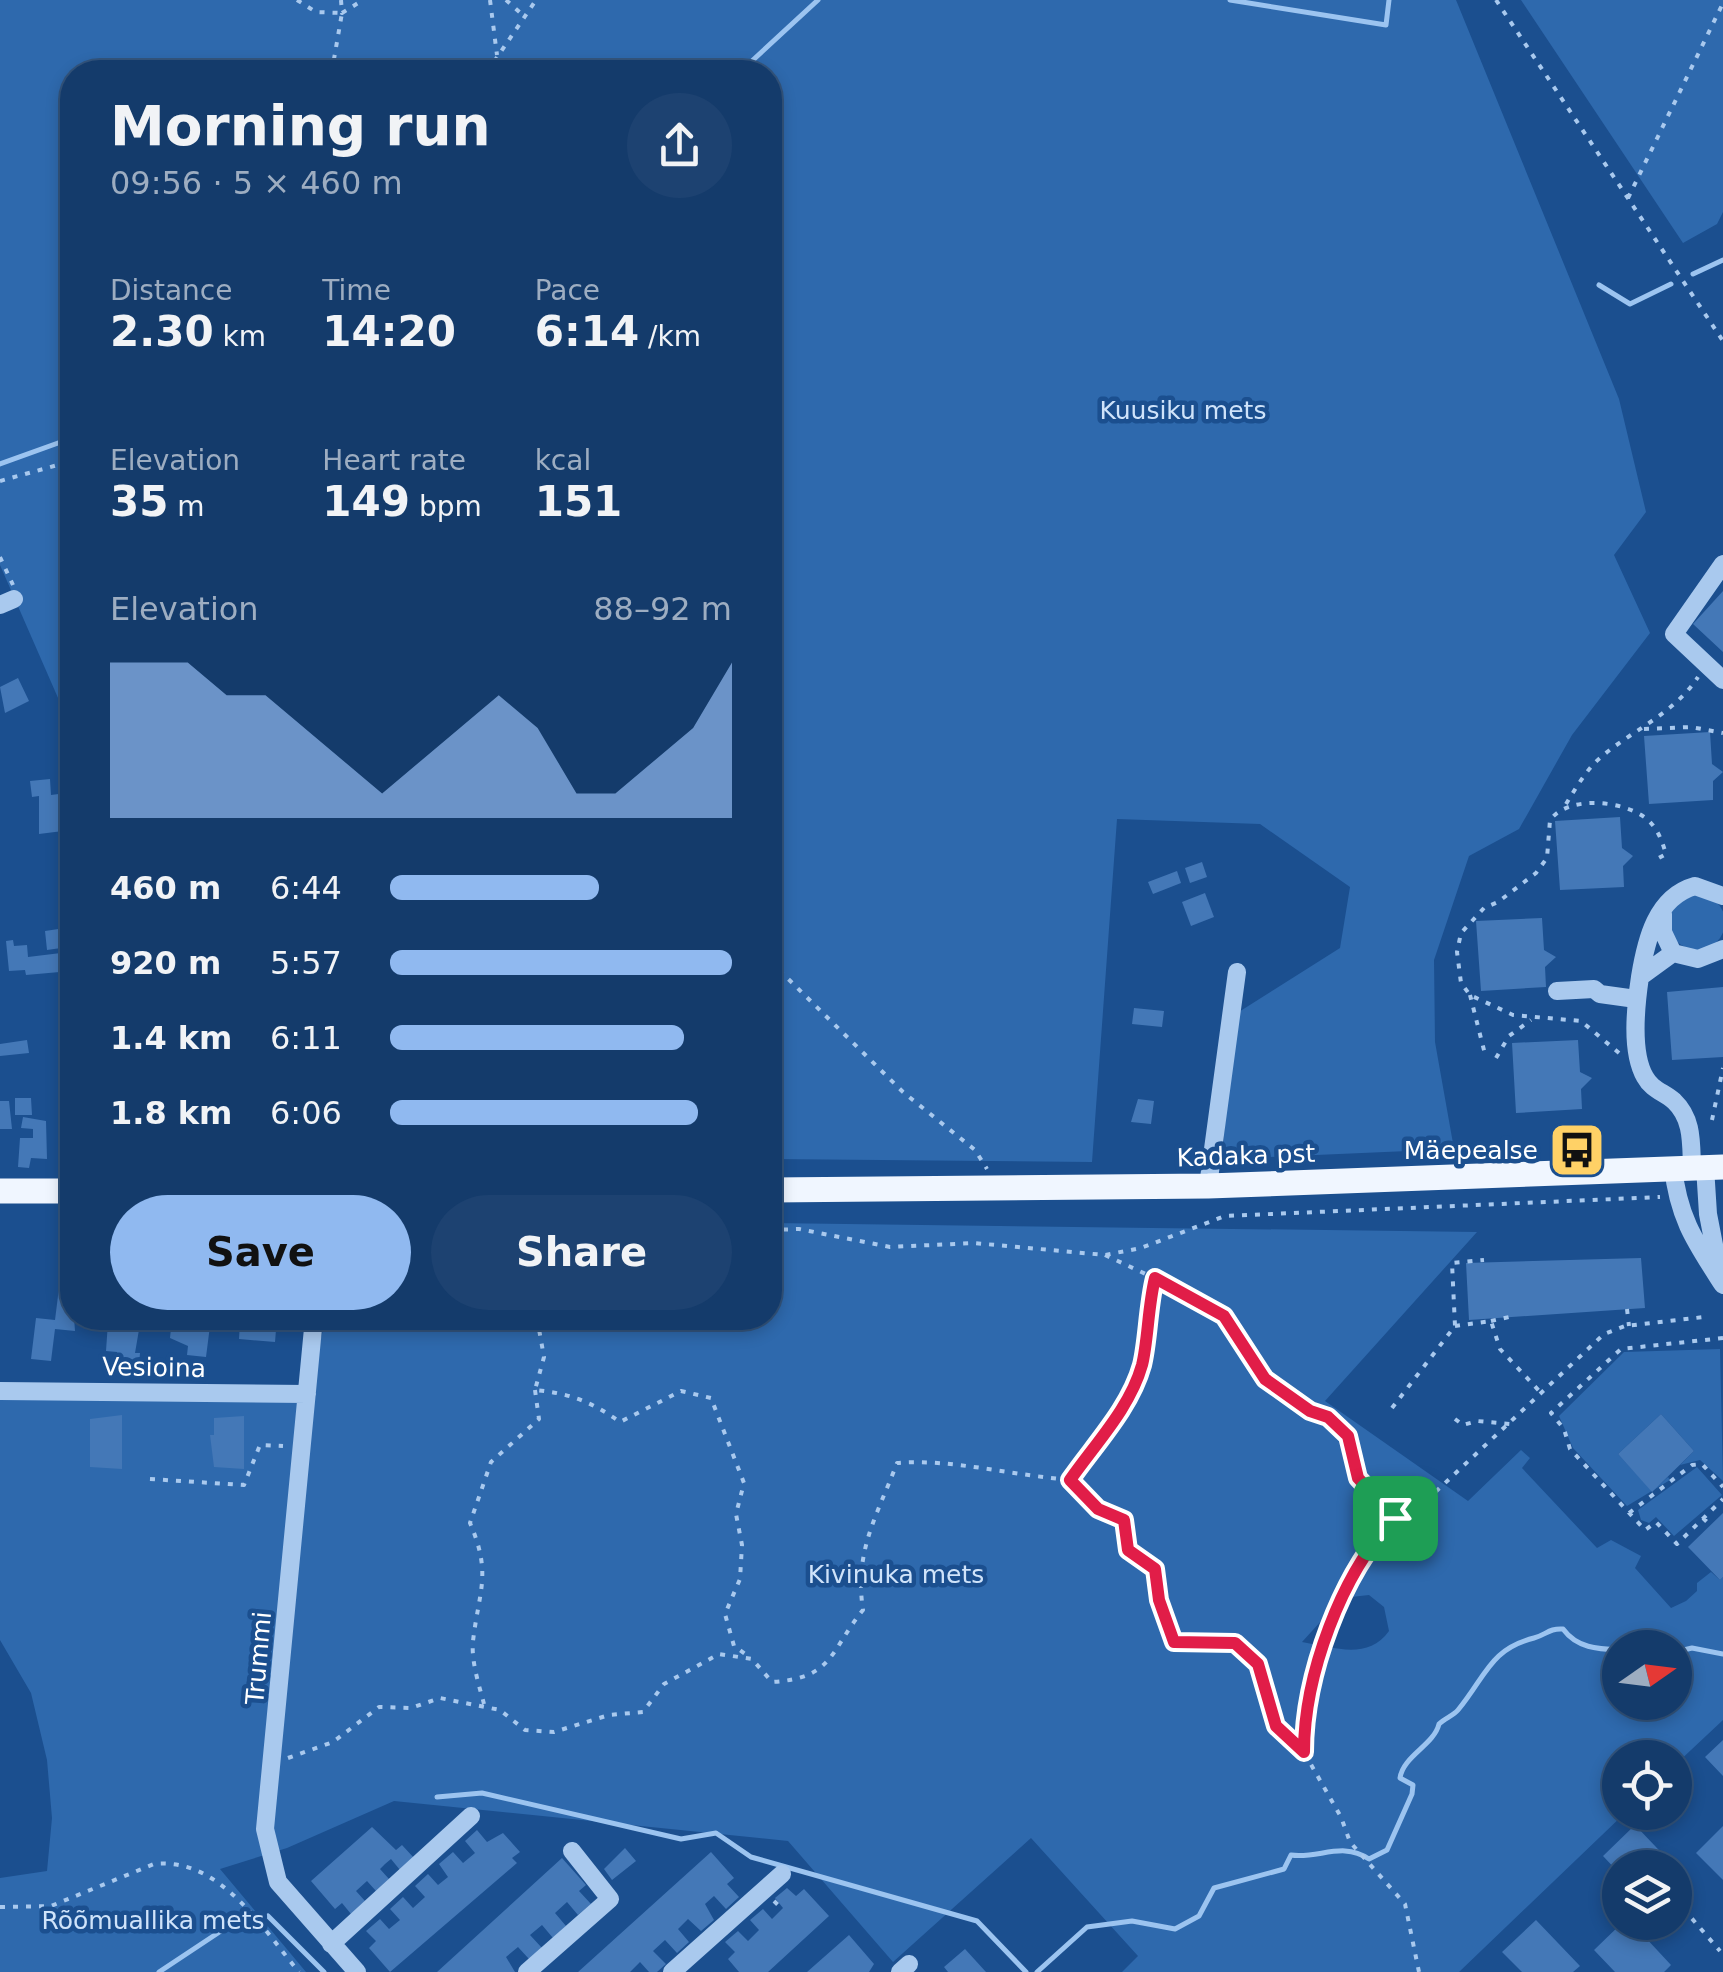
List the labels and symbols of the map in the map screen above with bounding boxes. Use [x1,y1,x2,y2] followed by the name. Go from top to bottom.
[1100,396,1266,425] park label: Kuusiku mets
[1547,1120,1607,1180] bus stop icon: Mäepealse
[1404,1136,1538,1165] place label: Mäepealse
[1176,1139,1316,1172] street label: Kadaka pst
[102,1352,206,1383] street label: Vesioina
[1353,1476,1438,1561] pin
[808,1560,984,1589] park label: Kivinuka mets
[240,1610,277,1707] street label: Trummi
[1602,1630,1692,1720] north arrow
[41,1906,265,1935] park label: Rõõmuallika mets

